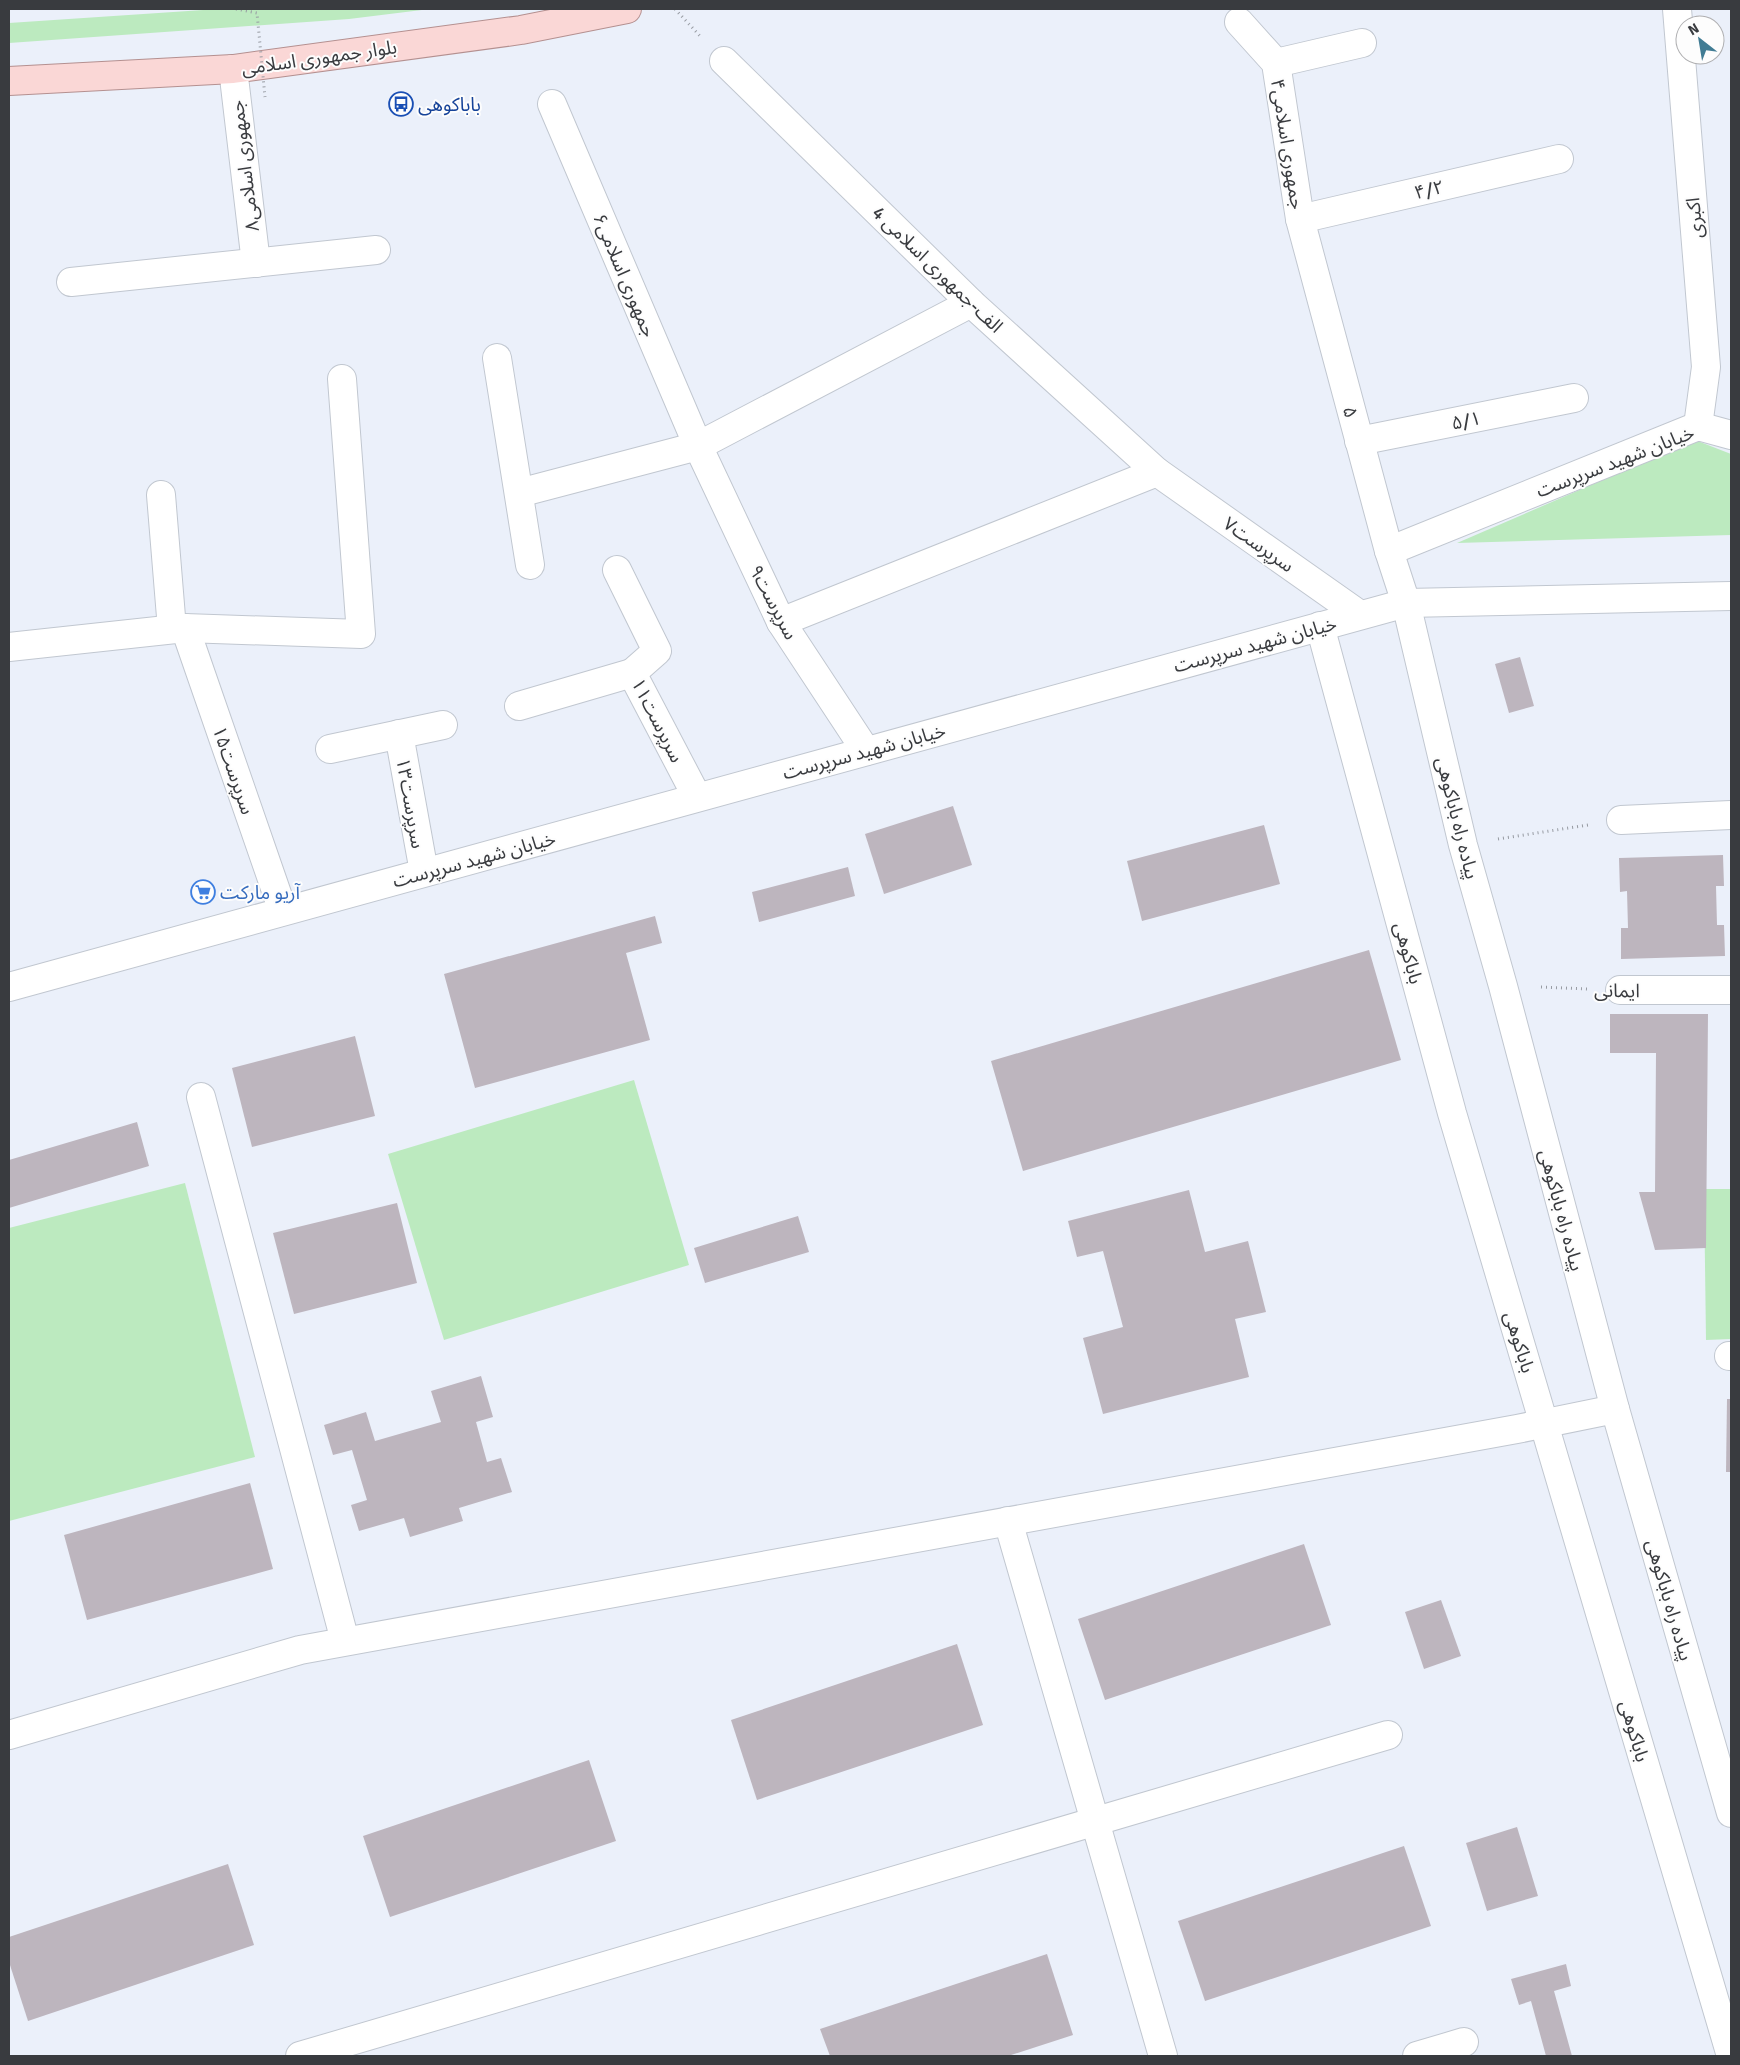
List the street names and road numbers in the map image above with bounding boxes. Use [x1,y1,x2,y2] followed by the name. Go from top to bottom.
[240,35,398,81] street label: بلوار جمهوری اسلامی
[1265,77,1309,211] street label: جمهوری اسلامی۴
[225,99,265,233] street label: جمهوری اسلامی۸
[1412,175,1446,205] street label: ۴/۲
[1681,197,1709,239] street label: اکبری
[867,201,1008,338] street label: 4 الف-جمهوری اسلامی
[587,210,661,341] street label: جمهوری اسلامی۶
[1337,404,1363,421] street label: ۵
[1449,406,1483,436] street label: ۵/۱
[1533,421,1698,503] street label: خیابان شهید سرپرست
[1218,512,1298,578] street label: سرپرست۷
[743,561,803,644] street label: سرپرست۹
[1171,612,1339,678] street label: خیابان شهید سرپرست
[625,674,689,767] street label: سرپرست۱۱
[780,719,948,785] street label: خیابان شهید سرپرست
[207,723,259,818] street label: سرپرست۱۵
[1430,755,1484,882] street label: پیاده راه باباکوهی
[390,756,430,851] street label: سرپرست۱۳
[390,827,558,893] street label: خیابان شهید سرپرست
[1388,920,1428,987] street label: باباکوهی
[1594,979,1640,1003] street label: ایمانی
[1533,1147,1589,1274] street label: پیاده راه باباکوهی
[1498,1309,1540,1376] street label: باباکوهی
[1640,1537,1698,1664] street label: پیاده راه باباکوهی
[1614,1698,1654,1765] street label: باباکوهی

